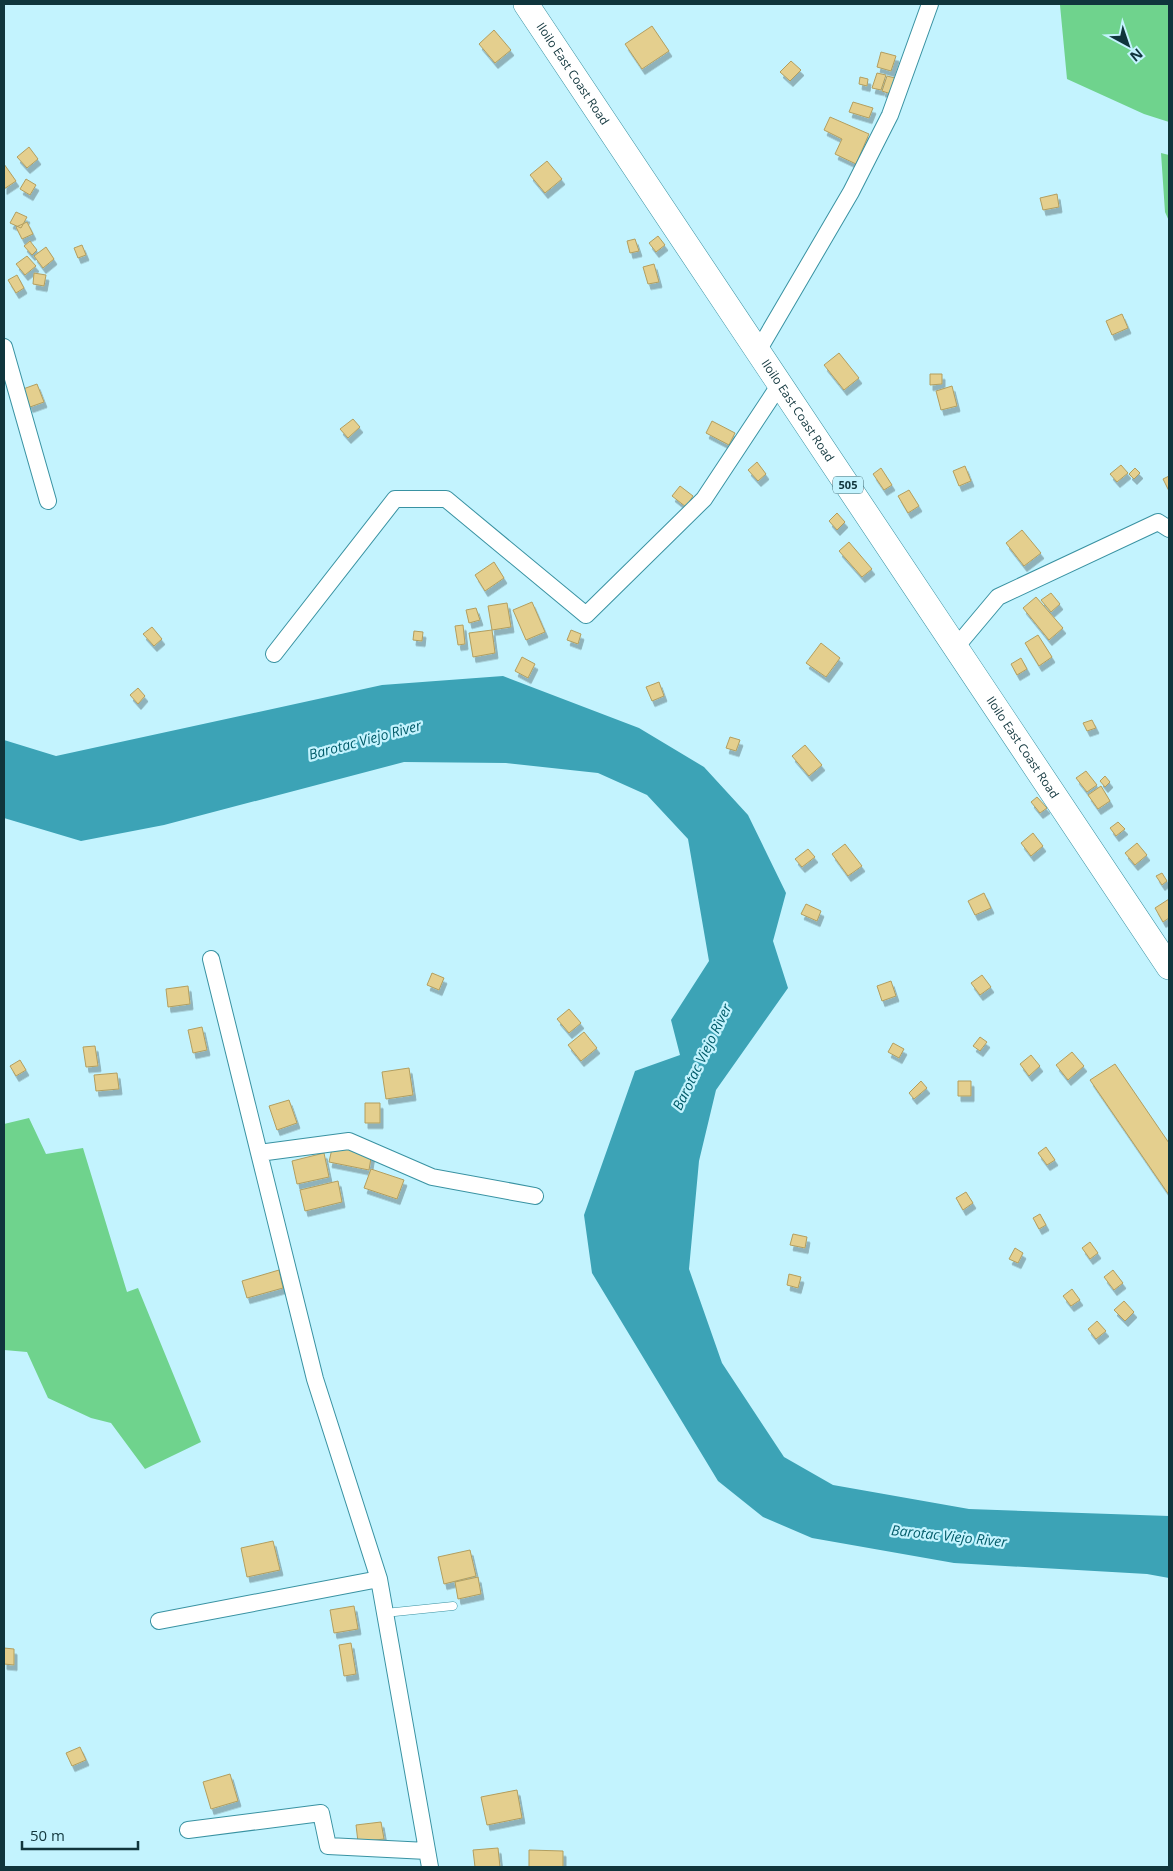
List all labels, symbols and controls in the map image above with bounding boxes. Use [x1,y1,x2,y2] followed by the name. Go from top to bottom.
[533,19,613,128] street label: Iloilo East Coast Road
[1103,20,1153,70] north arrow
[1126,44,1147,66] text: N
[758,356,838,465] street label: Iloilo East Coast Road
[833,476,863,494] road number: 505
[983,693,1063,802] street label: Iloilo East Coast Road
[306,715,424,764] water label: Barotac Viejo River
[668,1000,736,1113] water label: Barotac Viejo River
[890,1520,1008,1551] water label: Barotac Viejo River
[22,1818,139,1850] scale bar
[30,1825,65,1845] text: 50 m

